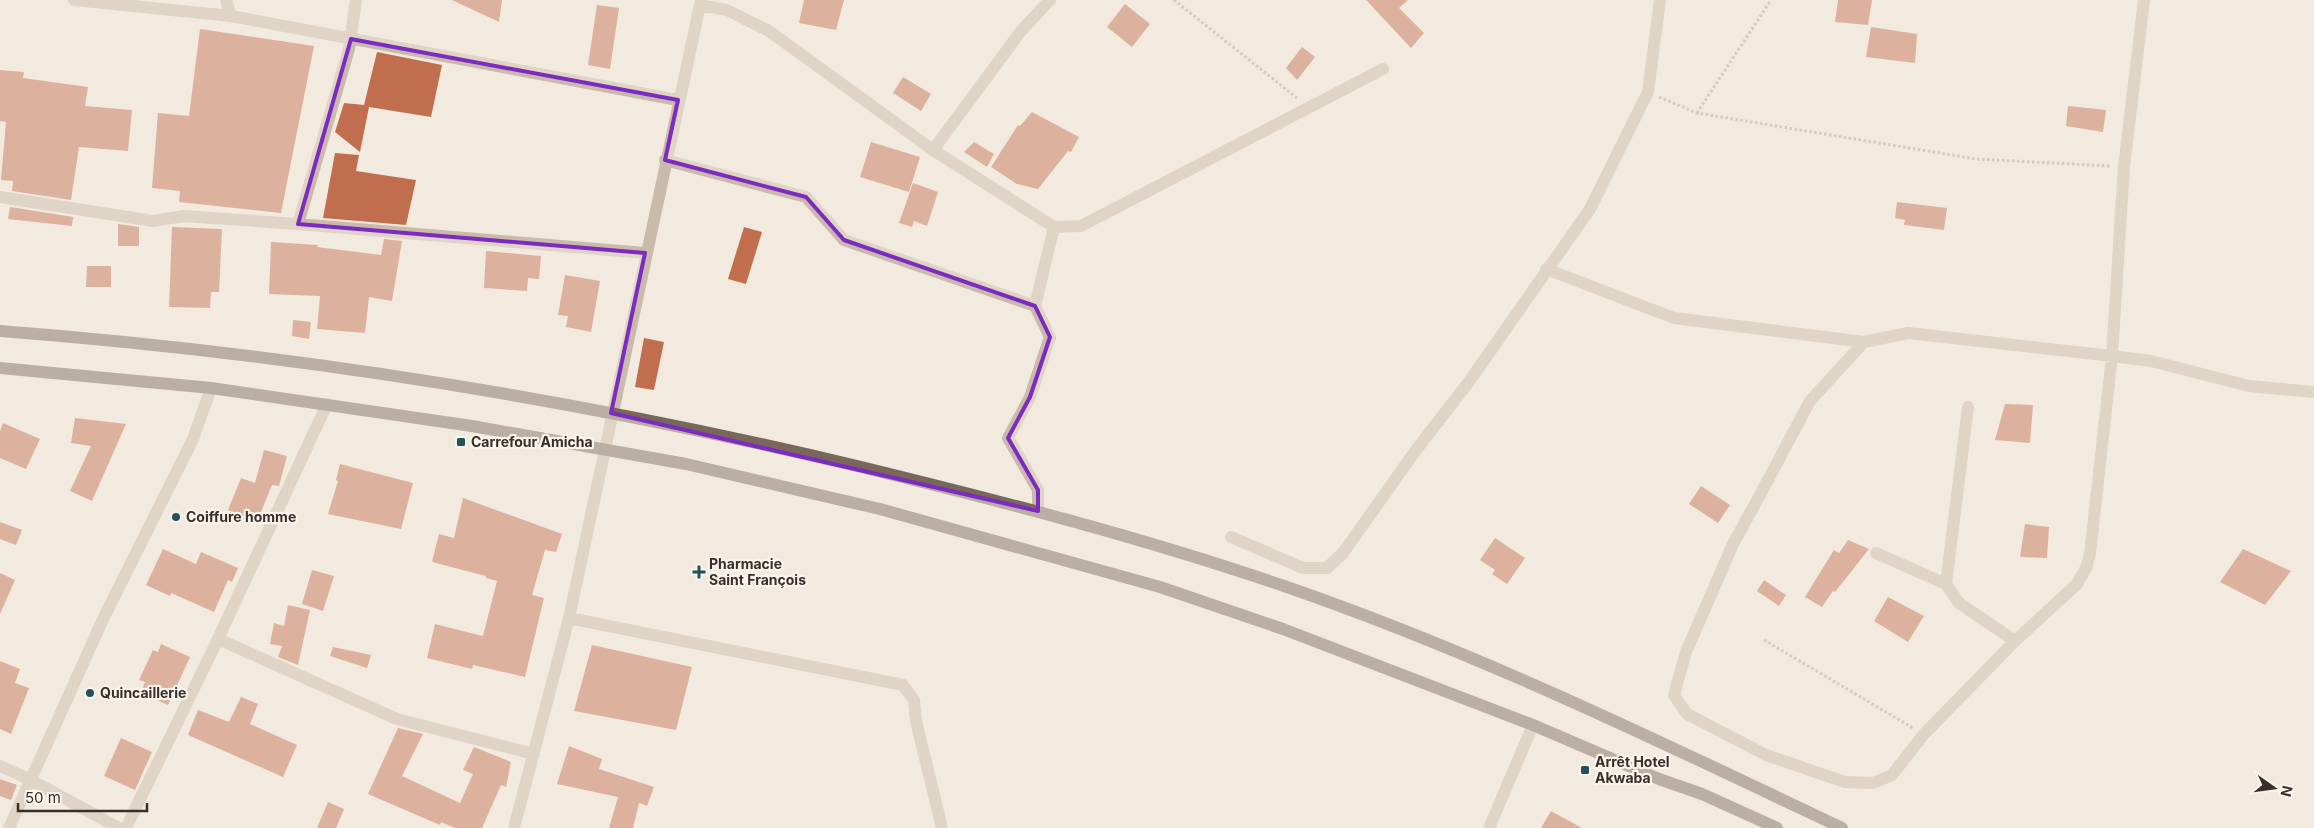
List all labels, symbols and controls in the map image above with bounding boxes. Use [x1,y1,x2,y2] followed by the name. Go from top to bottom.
[471,433,593,450] place label: Carrefour Amicha
[455,436,467,448] marker: Carrefour Amicha
[186,508,296,525] place label: Coiffure homme
[170,511,182,523] marker: Coiffure homme
[709,555,806,588] place label: Pharmacie Saint François
[693,566,705,578] marker: Pharmacie Saint François
[100,684,186,701] place label: Quincaillerie
[84,687,96,699] marker: Quincaillerie
[1595,753,1670,786] place label: Arrêt Hotel Akwaba
[2249,763,2299,813] north arrow
[1579,764,1591,776] marker: Arrêt Hotel Akwaba
[18,780,146,812] scale bar
[2278,784,2297,798] text: N
[25,788,61,807] text: 50 m

